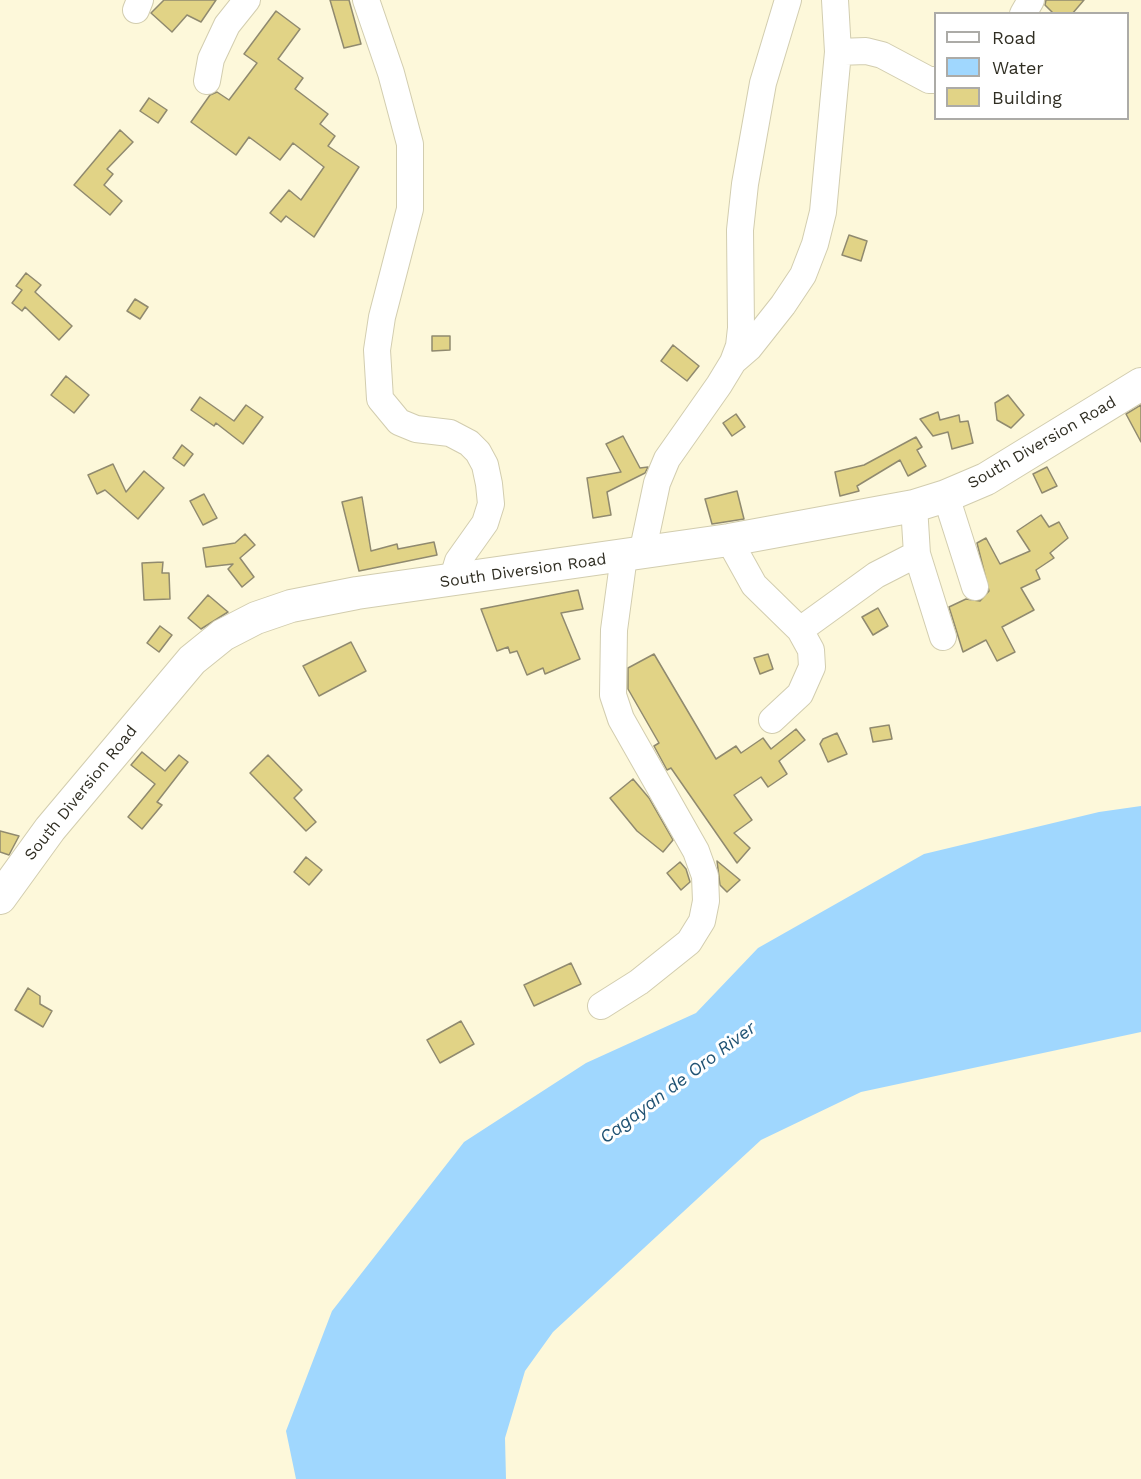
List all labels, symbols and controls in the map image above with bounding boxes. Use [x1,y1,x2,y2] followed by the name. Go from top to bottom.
[934,12,1129,120] legend
[992,27,1036,48] text: Road
[992,57,1044,78] text: Water
[992,87,1062,108] text: Building
[964,393,1120,493] street label: South Diversion Road
[439,550,607,592] street label: South Diversion Road
[21,722,141,864] street label: South Diversion Road
[596,1017,760,1149] water label: Cagayan de Oro River

